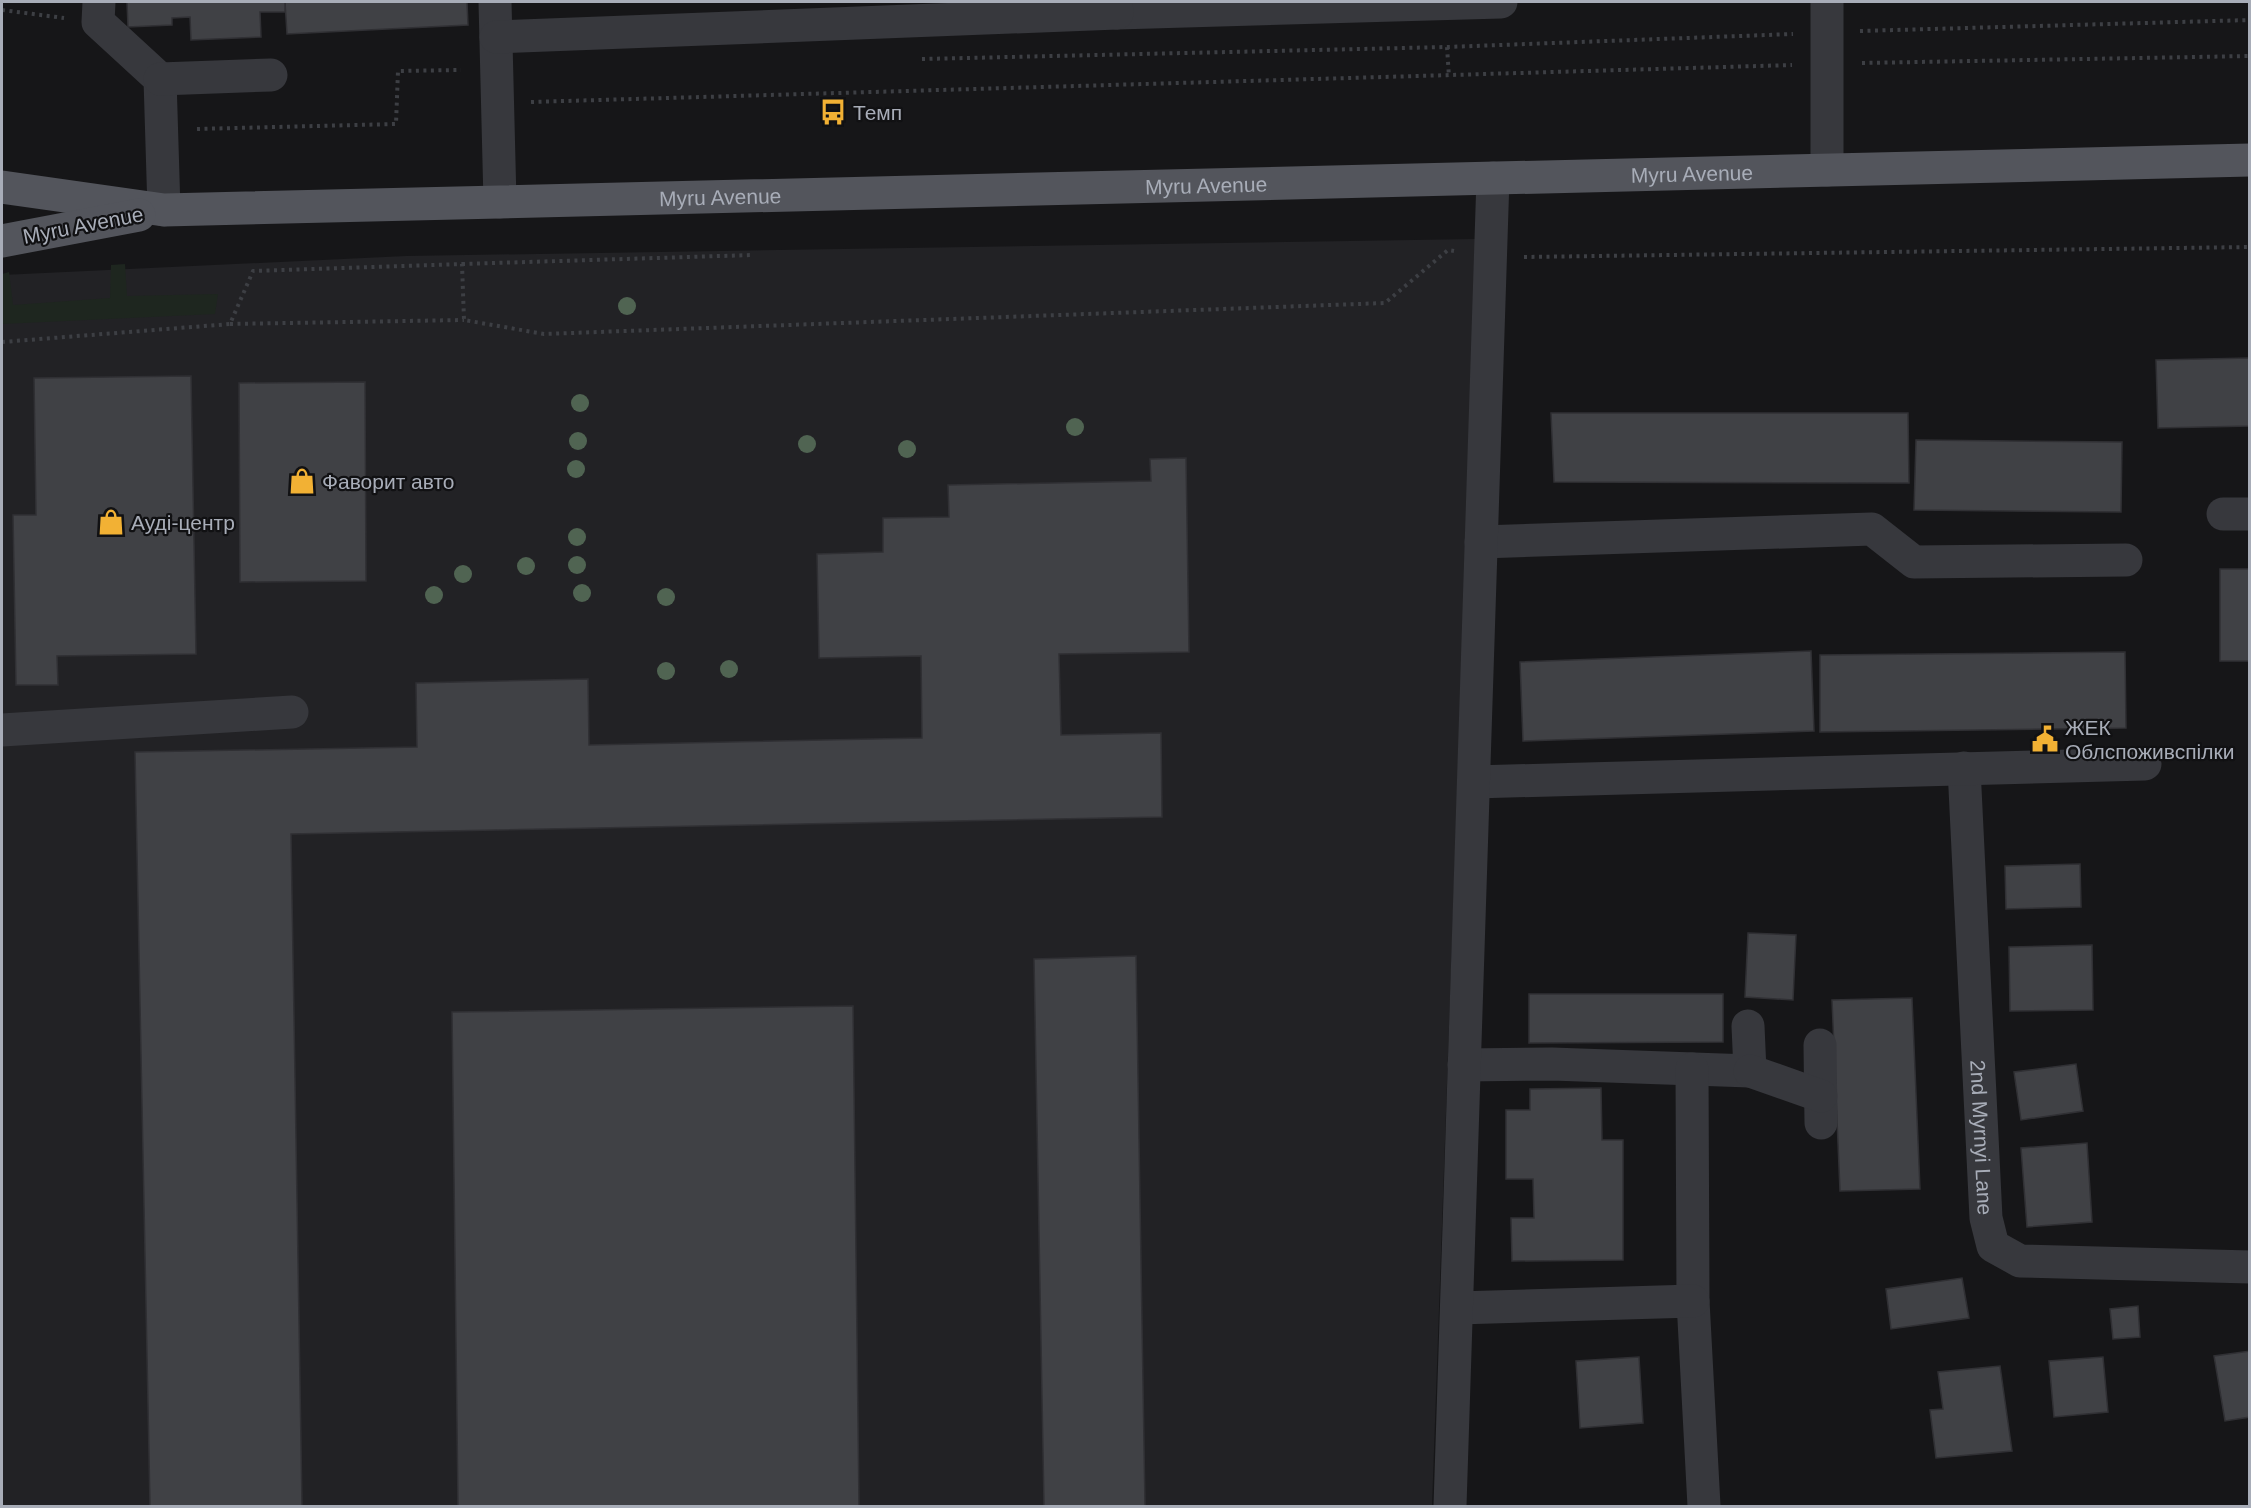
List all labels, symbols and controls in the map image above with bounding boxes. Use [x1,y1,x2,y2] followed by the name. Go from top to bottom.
[818,97,848,127] bus stop icon: Темп
[853,101,902,124] place label: Темп
[1631,160,1753,186] street label: Myru Avenue
[1145,172,1267,198] street label: Myru Avenue
[659,184,782,210] street label: Myru Avenue
[21,202,145,248] street label: Myru Avenue
[287,466,317,496] shop icon: Фаворит авто
[322,470,455,493] place label: Фаворит авто
[96,507,126,537] shop icon: Ауді-центр
[131,511,235,534] place label: Ауді-центр
[2065,716,2234,763] place label: ЖЕК Облспоживспілки
[2030,724,2060,754] public building icon: ЖЕК Облспоживспілки
[1967,1059,1997,1216] street label: 2nd Myrnyi Lane

